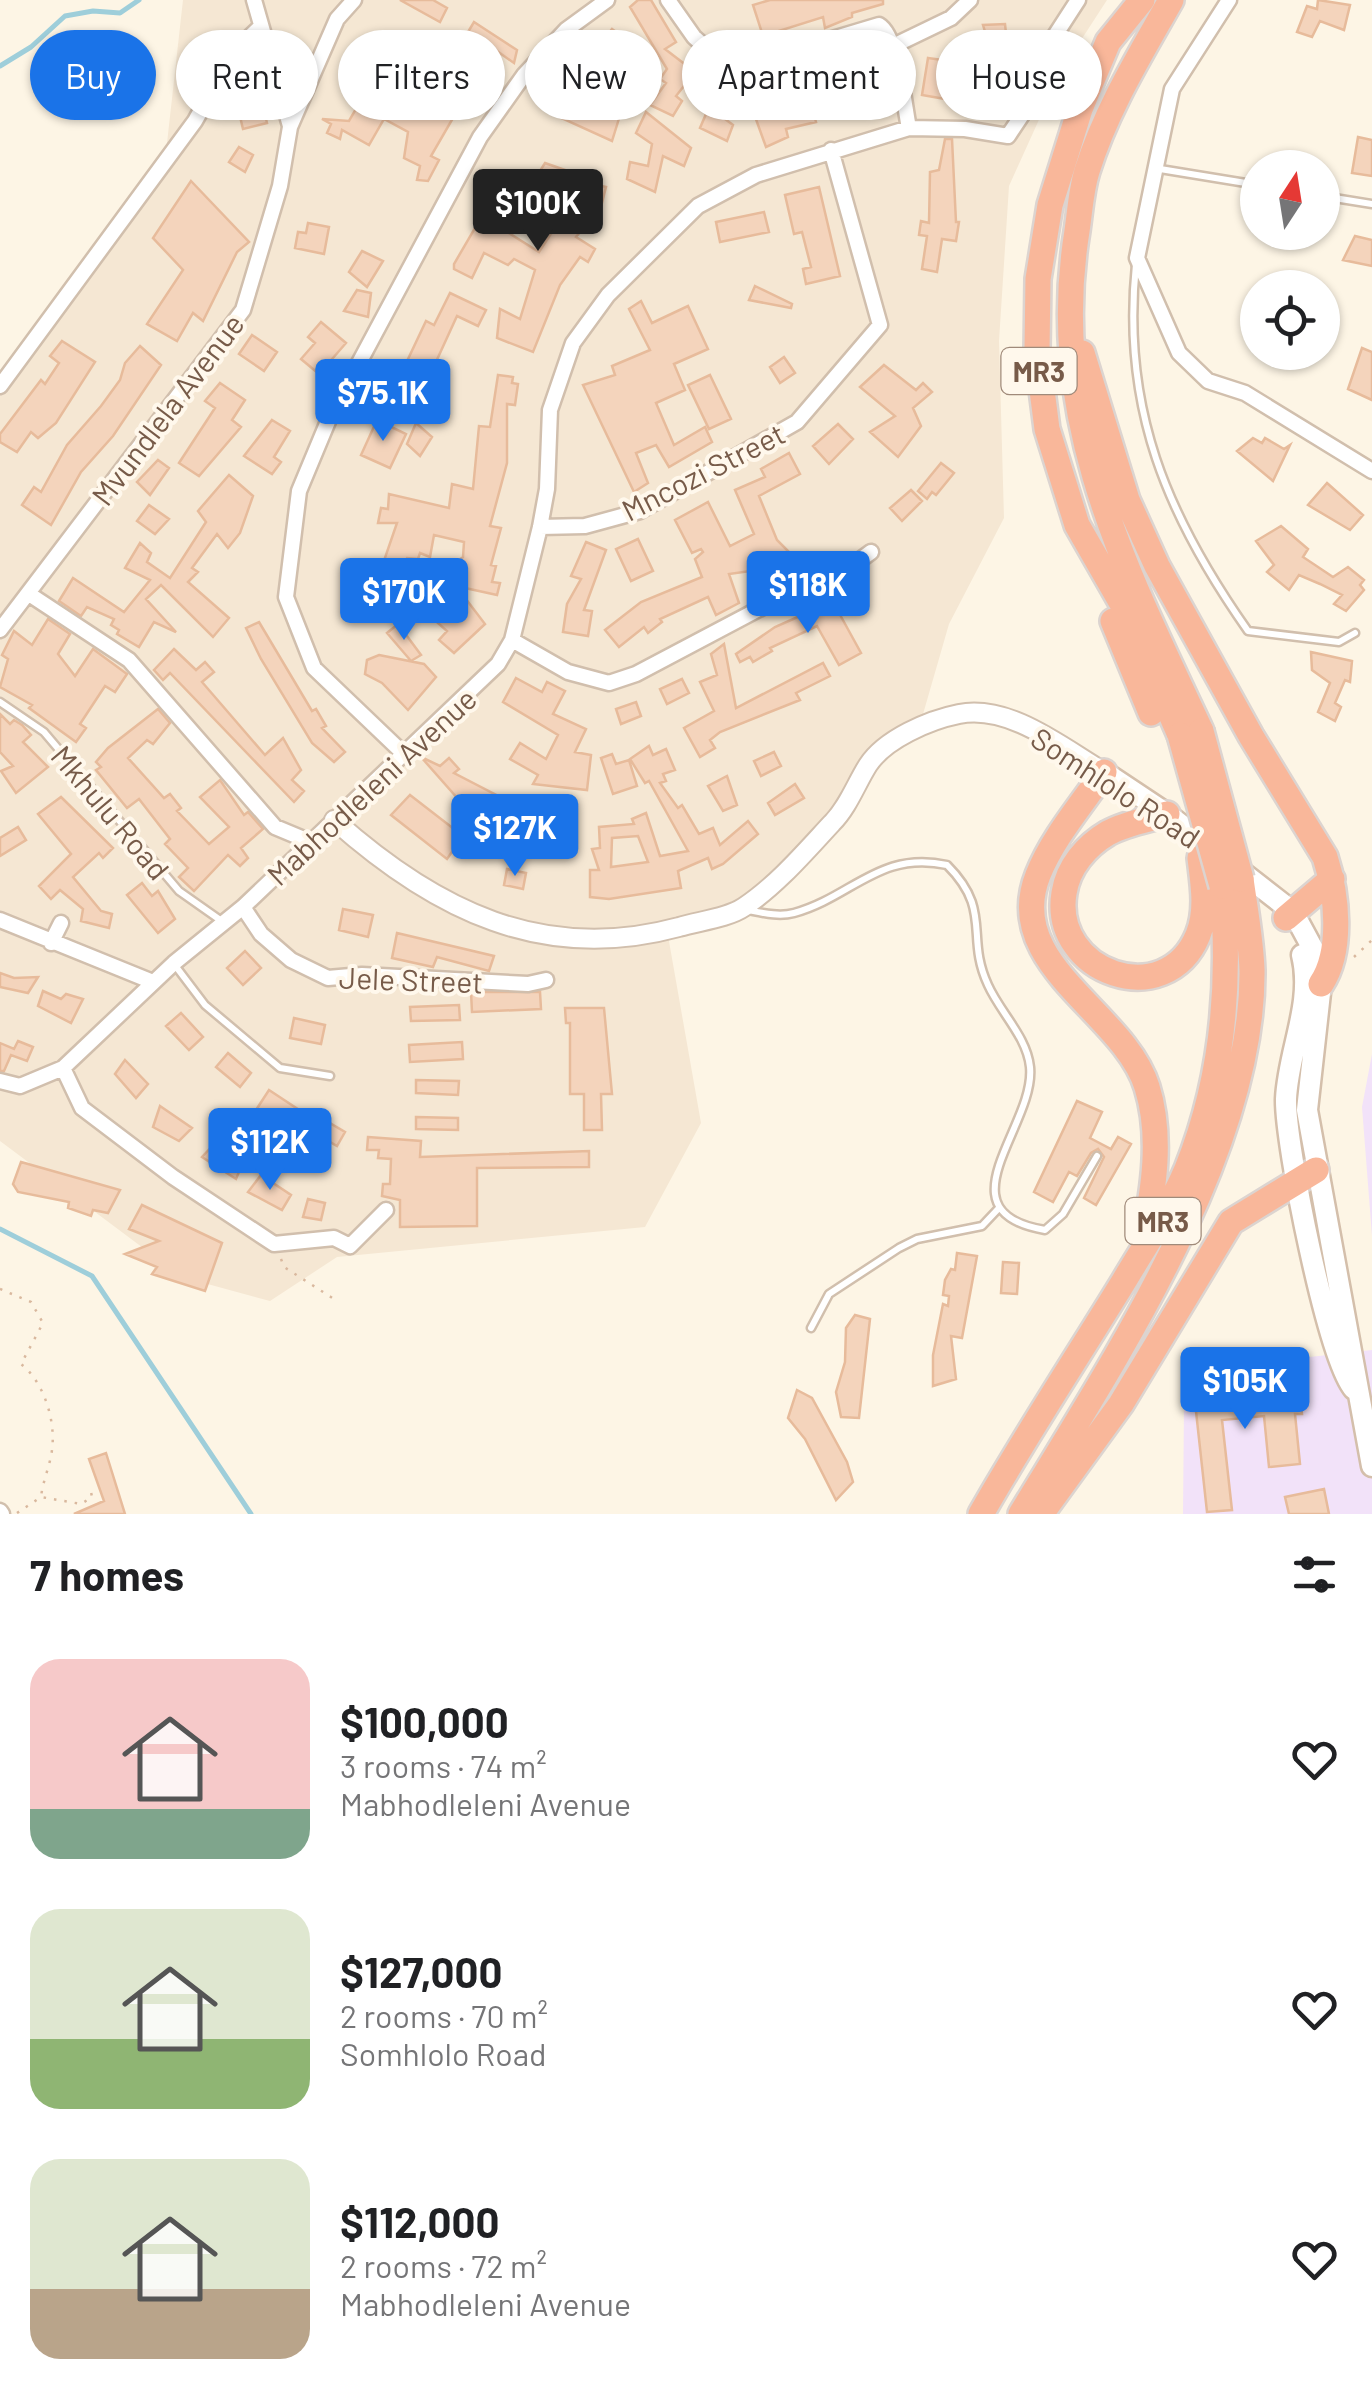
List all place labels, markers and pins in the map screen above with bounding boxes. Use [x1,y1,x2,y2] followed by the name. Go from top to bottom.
[468,169,608,254] pin: $100K
[302,359,464,444] pin: $75.1K
[738,551,878,636] pin: $118K
[334,558,474,643] pin: $170K
[445,794,585,879] pin: $127K
[200,1108,340,1193] pin: $112K
[1175,1347,1315,1432] pin: $105K

